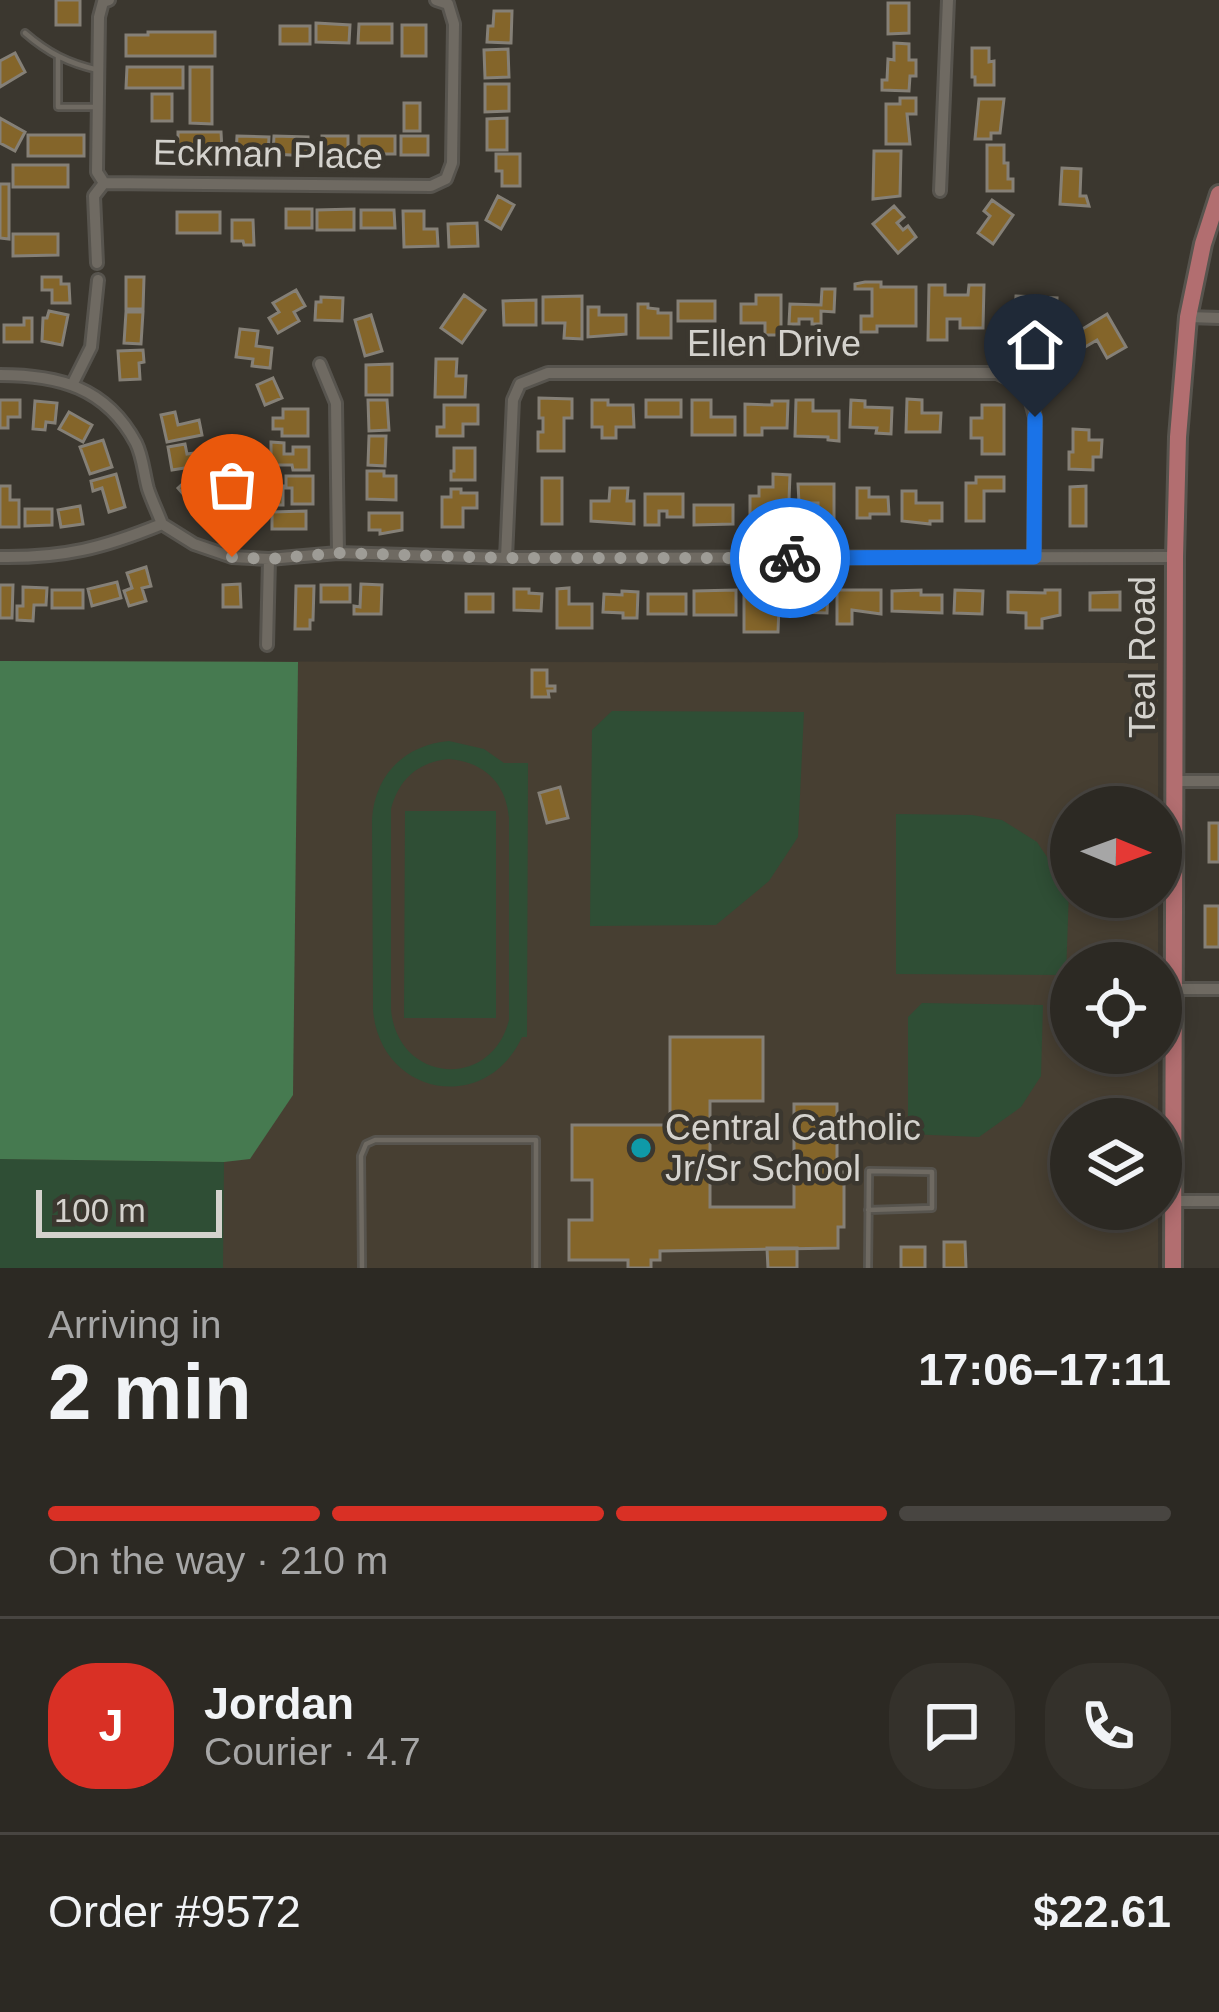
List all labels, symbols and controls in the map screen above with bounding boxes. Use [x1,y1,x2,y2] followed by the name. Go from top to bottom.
[153,131,383,177] street label: Eckman Place
[984,294,1086,417] pin
[1002,312,1068,378] icon: home
[687,323,861,364] street label: Ellen Drive
[181,434,283,557] pin
[199,452,265,518] icon: bag
[730,498,850,618] courier
[757,525,823,591] icon: bike
[1122,576,1163,738] street label: Teal Road
[1050,786,1182,918] north arrow
[1050,786,1182,1230] map controls
[1050,942,1182,1074] button: locate
[1050,1098,1182,1230] button: layers
[665,1107,921,1189] place label: Central Catholic Jr/Sr School
[628,1135,654,1161] marker: Central Catholic Jr/Sr School
[36,1184,222,1237] scale bar
[54,1192,146,1229] text: 100 m
[48,1303,221,1346] text: Arriving in
[918,1344,1171,1395] text: 17:06–17:11
[48,1348,252,1436] text: 2 min
[48,1539,388,1582] text: On the way · 210 m
[889,1663,1015,1789] button: chat
[1045,1663,1171,1789] button: phone
[204,1678,354,1729] text: Jordan
[98,1700,124,1751] text: J
[204,1730,421,1773] text: Courier · 4.7
[48,1886,301,1937] text: Order #9572
[1033,1886,1171,1937] text: $22.61

